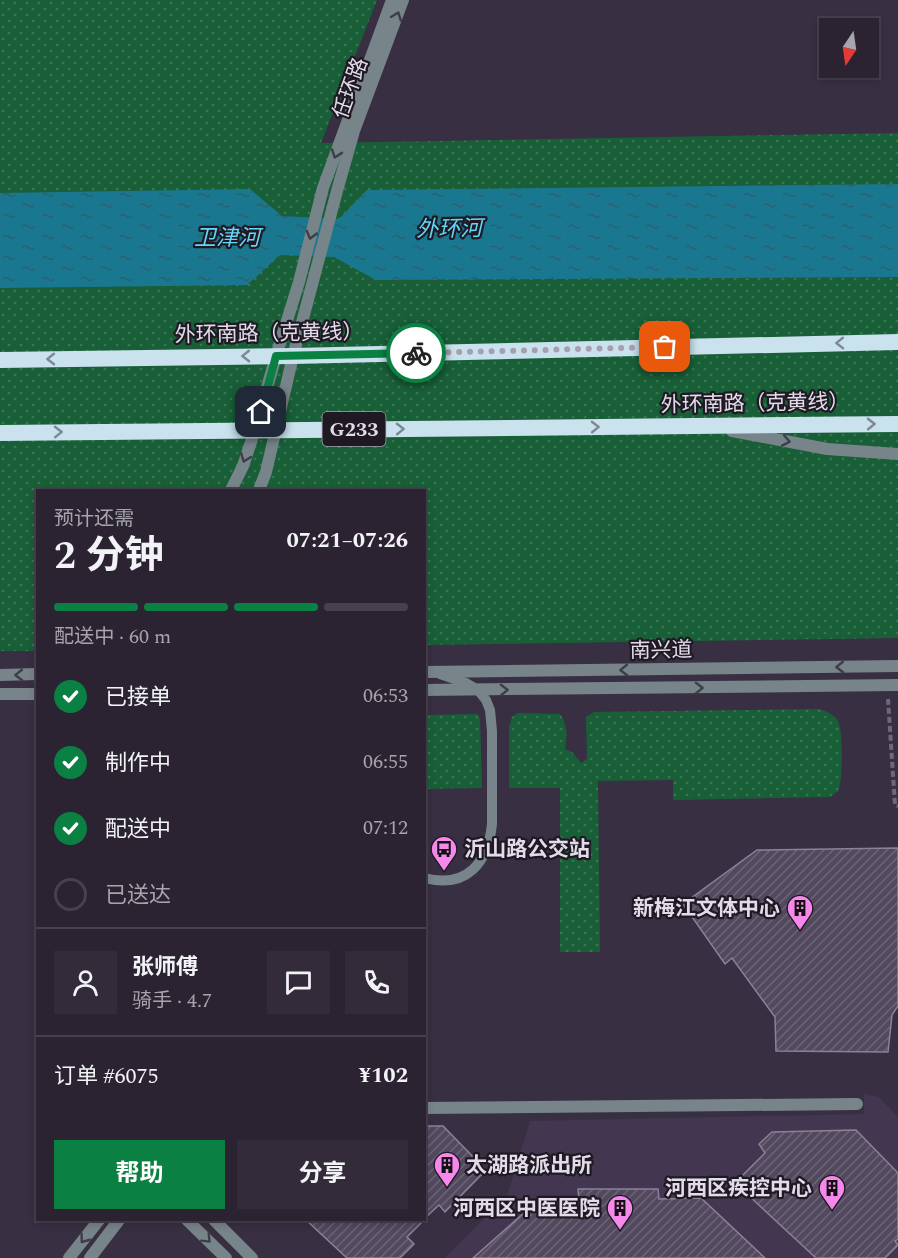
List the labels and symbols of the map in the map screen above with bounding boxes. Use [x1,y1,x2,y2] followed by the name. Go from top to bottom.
[390,12,402,23] one-way arrow
[819,18,879,78] north arrow
[325,53,377,123] street label: 任环路
[330,148,343,158] one-way arrow
[416,212,486,247] water label: 外环河
[194,222,264,255] water label: 卫津河
[306,230,319,240] one-way arrow
[174,316,364,352] street label: 外环南路（克黄线）
[639,321,690,372] pin
[386,323,446,383] courier
[835,337,844,349] one-way arrow
[241,350,250,363] one-way arrow
[46,353,55,366] one-way arrow
[235,386,286,437] pin
[660,386,850,422] street label: 外环南路（克黄线）
[322,412,386,446] road number: G233
[867,418,876,430] one-way arrow
[591,421,600,433] one-way arrow
[396,423,405,435] one-way arrow
[54,426,63,438] one-way arrow
[780,434,790,447] one-way arrow
[240,453,253,463] one-way arrow
[629,634,693,668] street label: 南兴道
[835,661,844,673] one-way arrow
[619,663,628,676] one-way arrow
[14,669,23,681] one-way arrow
[694,681,703,694] one-way arrow
[499,683,508,696] one-way arrow
[429,834,459,872] bus stop icon: 沂山路公交站
[464,834,590,866] place label: 沂山路公交站
[633,893,780,925] place label: 新梅江文体中心
[785,893,815,931] building icon: 新梅江文体中心
[432,1150,462,1188] building icon: 太湖路派出所
[466,1150,592,1182] place label: 太湖路派出所
[665,1173,812,1205] place label: 河西区疾控中心
[817,1173,847,1211] building icon: 河西区疾控中心
[453,1193,600,1225] place label: 河西区中医医院
[605,1193,635,1231] building icon: 河西区中医医院
[199,1231,210,1242] one-way arrow
[80,1232,91,1243] one-way arrow

